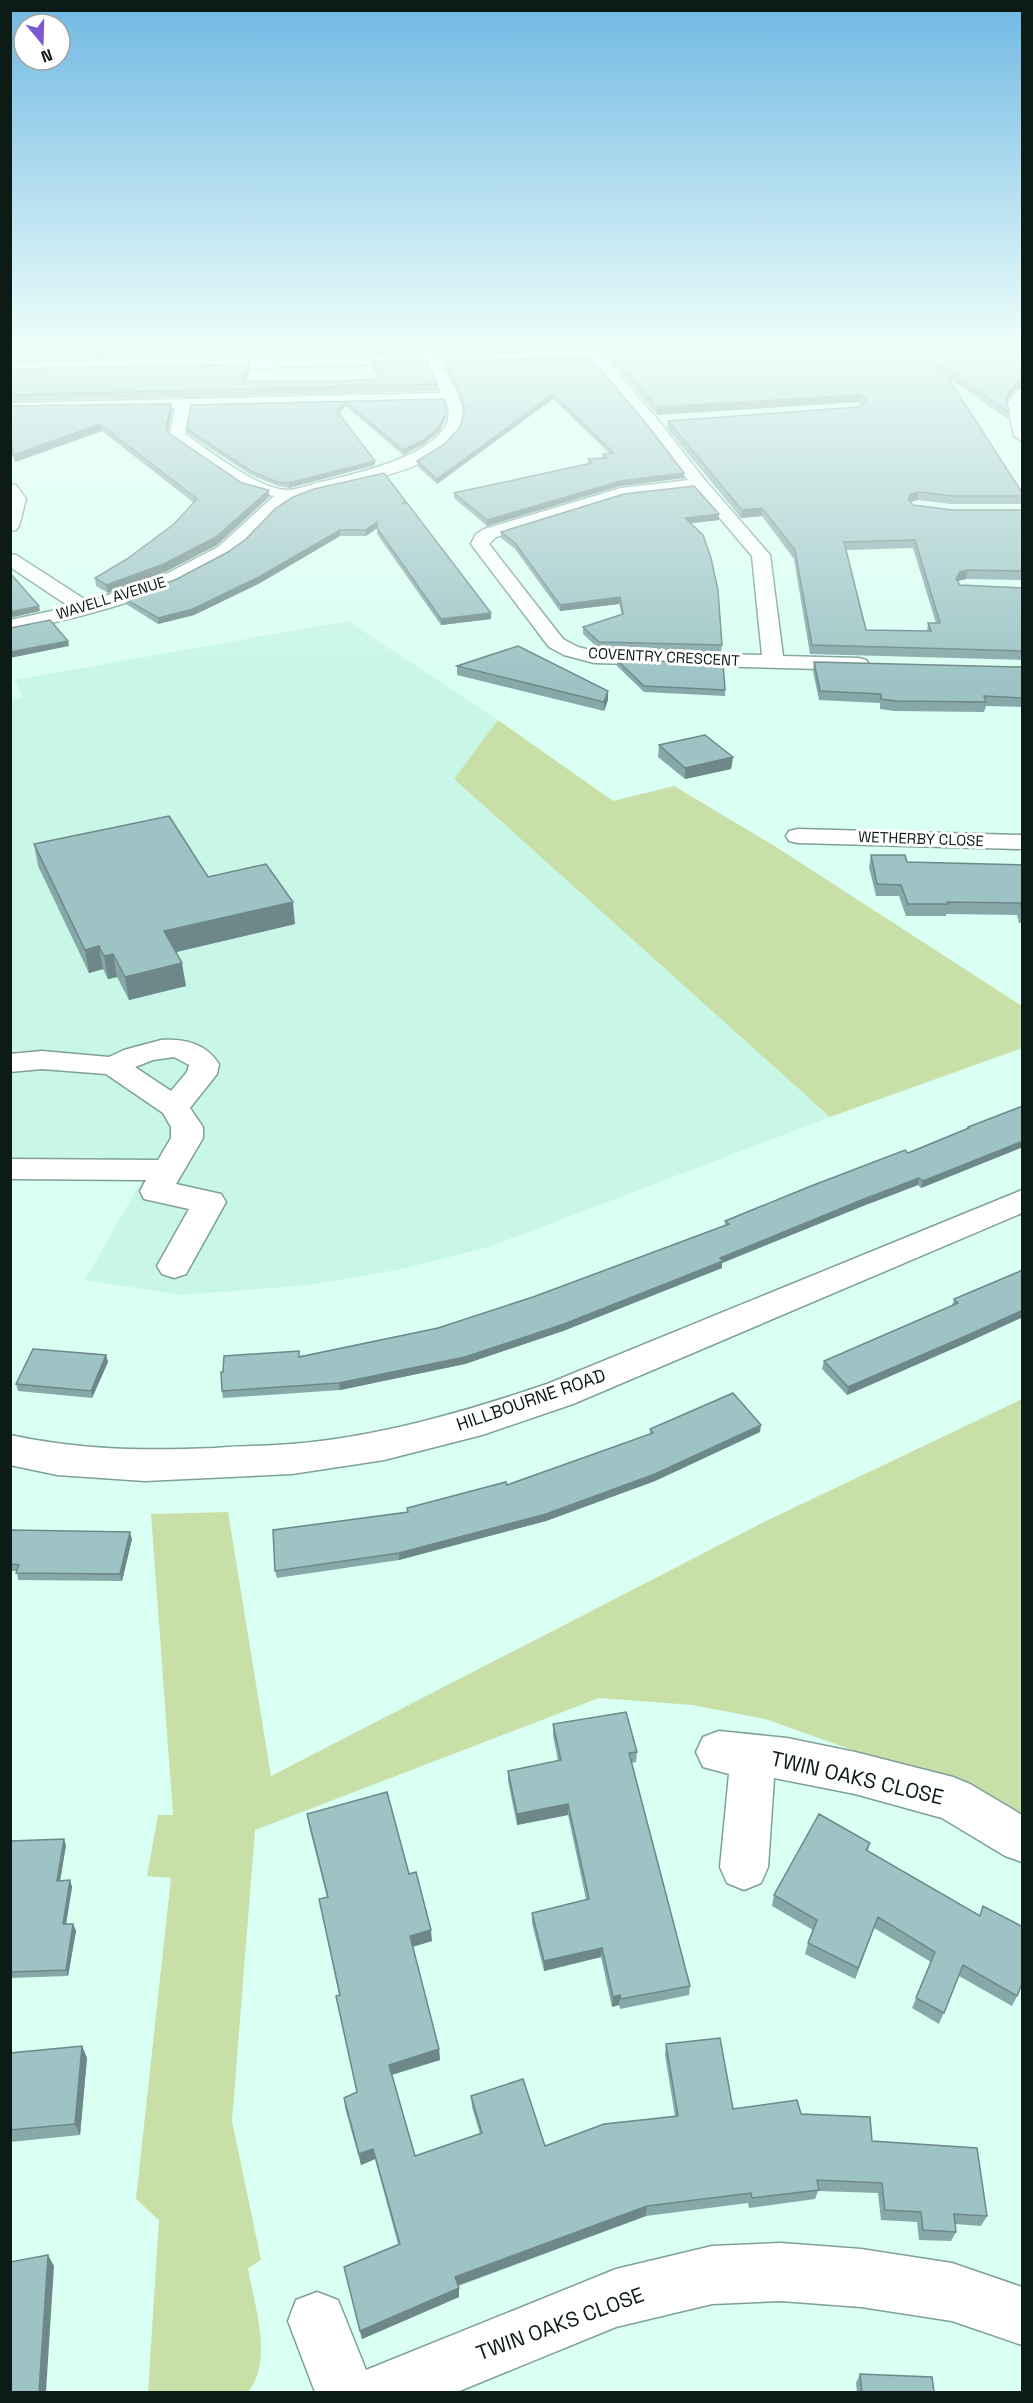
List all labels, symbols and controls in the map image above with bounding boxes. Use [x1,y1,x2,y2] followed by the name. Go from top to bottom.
[12,12,72,72] north arrow
[38,44,55,67] text: N
[54,572,168,623] street label: WAVELL AVENUE
[588,643,740,670] street label: COVENTRY CRESCENT
[858,827,984,850] street label: WETHERBY CLOSE
[453,1363,609,1436] street label: HILLBOURNE ROAD
[768,1745,946,1811] street label: TWIN OAKS CLOSE
[472,2281,647,2366] street label: TWIN OAKS CLOSE

